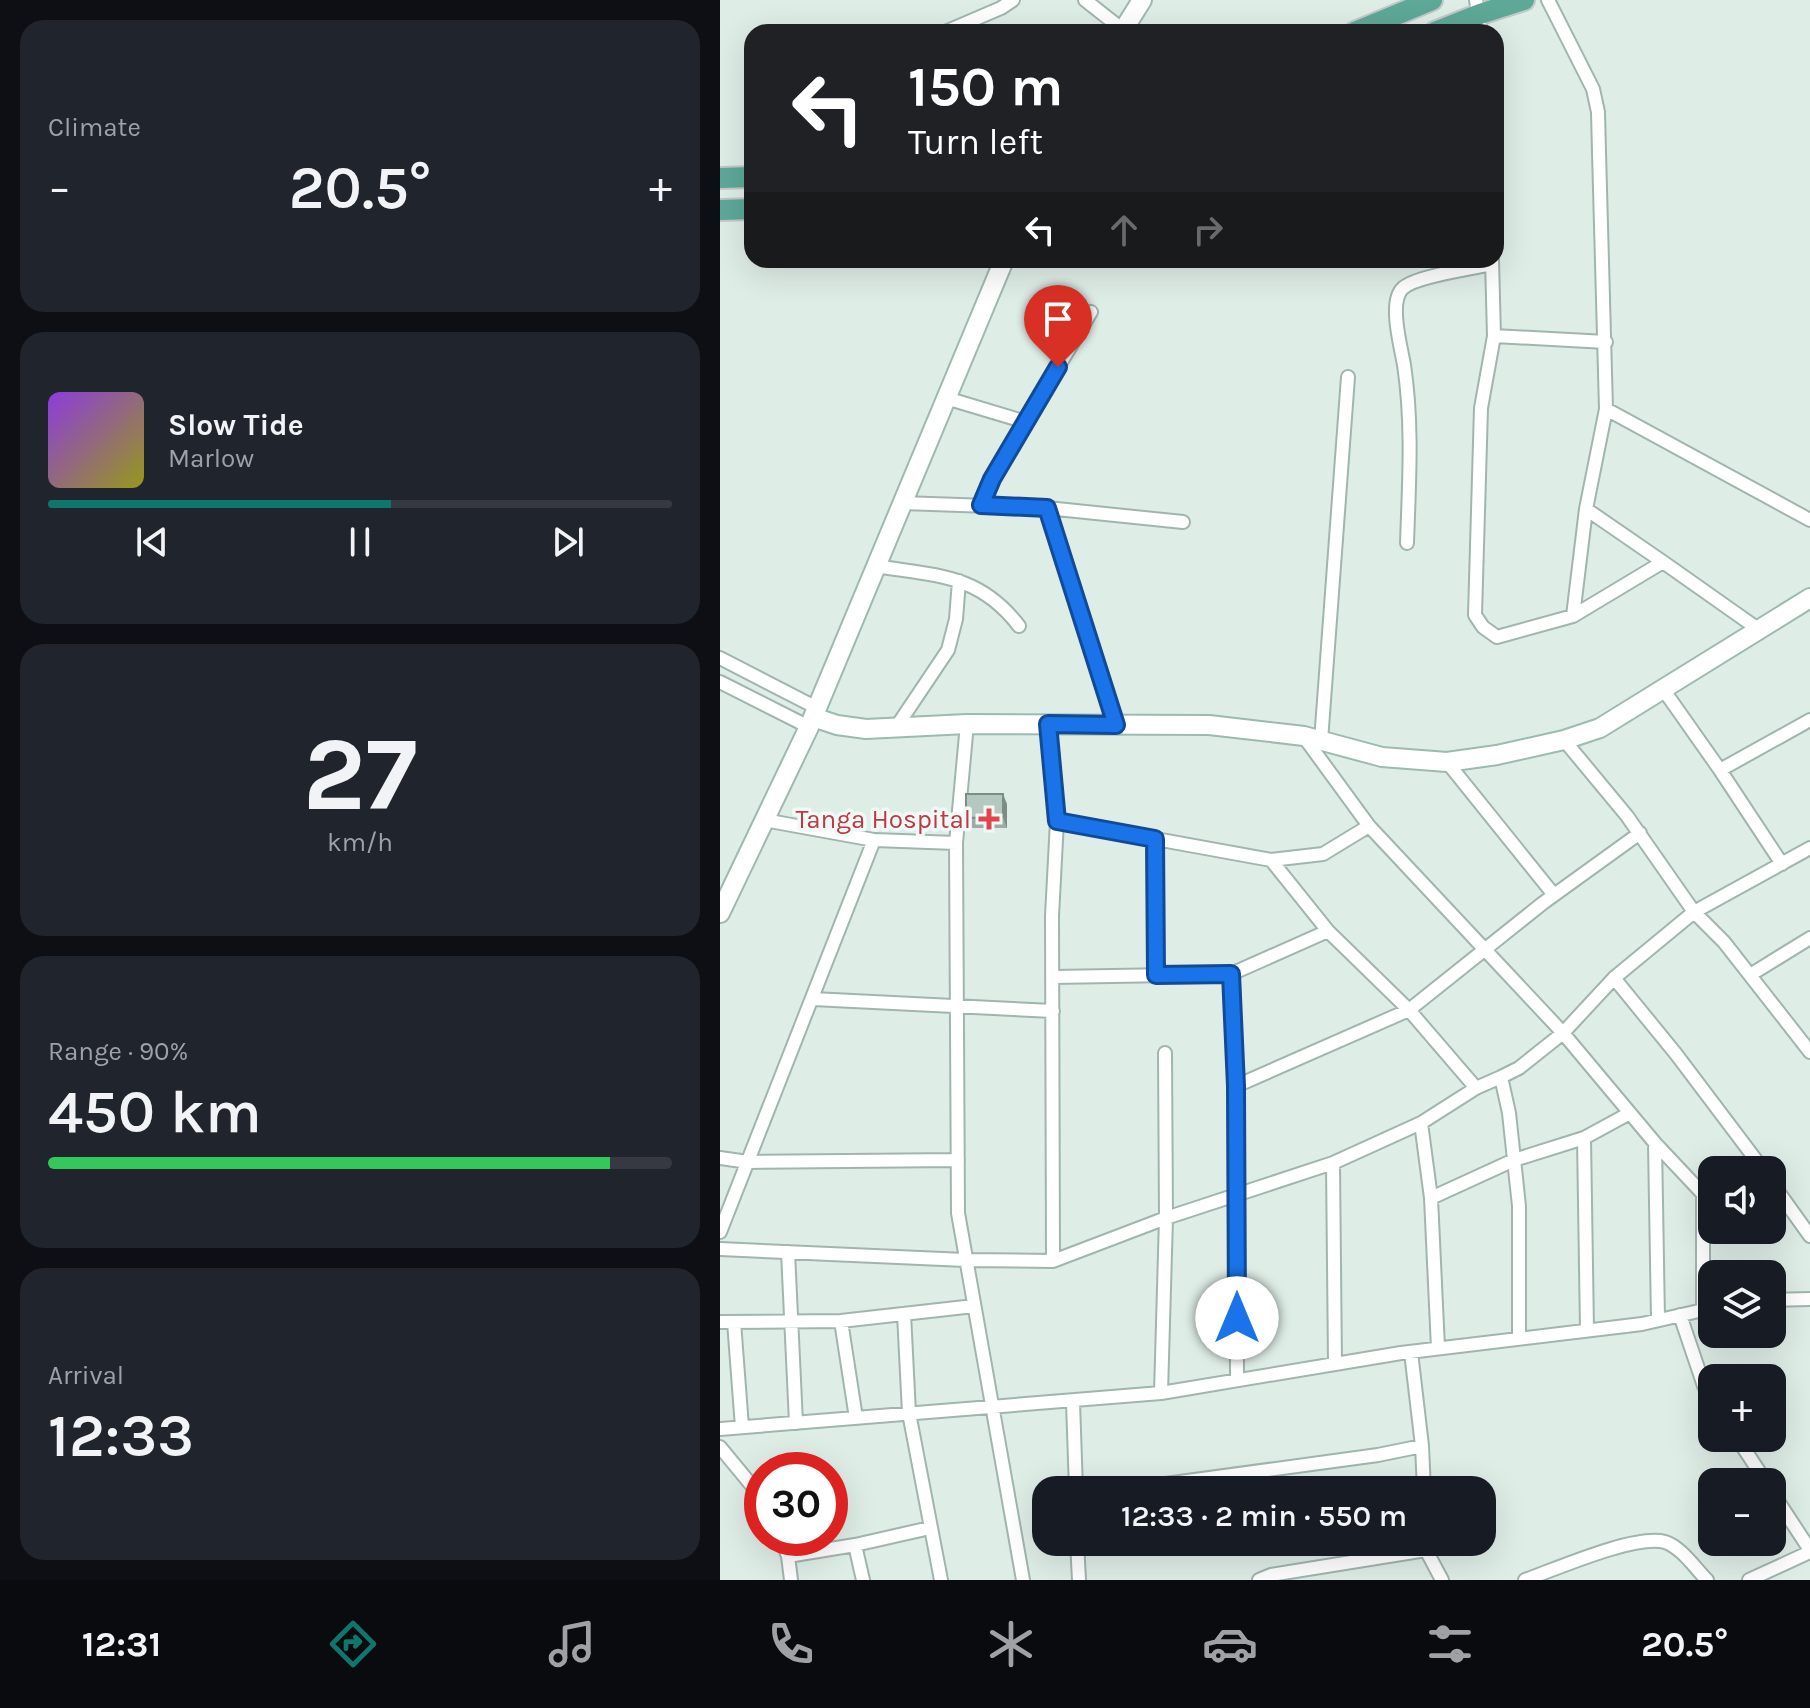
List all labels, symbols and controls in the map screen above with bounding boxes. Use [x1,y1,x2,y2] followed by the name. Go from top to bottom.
[908,54,1063,119] text: 150 m
[776,56,880,160] icon: left
[48,112,141,143] text: Climate
[908,121,1043,163] text: Turn left
[289,153,431,223] text: 20.5°
[48,162,71,213] text: −
[649,162,672,213] text: +
[1018,208,1062,252] icon: left
[1102,208,1146,252] icon: ahead
[1186,208,1230,252] icon: right
[1024,285,1092,367] pin
[1036,297,1080,341] icon: arrive
[168,407,304,443] text: Slow Tide
[168,443,254,474] text: Marlow
[130,520,174,564] icon: previous
[338,520,382,564] icon: pause
[546,520,590,564] icon: next
[303,714,417,835] text: 27
[796,804,971,835] place label: Tanga Hospital
[978,808,1000,830] marker: Tanga Hospital
[327,827,393,858] text: km/h
[48,1036,188,1067] text: Range · 90%
[48,1077,262,1147] text: 450 km
[1698,1156,1786,1556] map controls
[1698,1156,1786,1244] button: sound
[1698,1260,1786,1348] button: layers
[1195,1276,1279,1360] position arrow
[48,1360,124,1391] text: Arrival
[1698,1364,1786,1452] button: +
[48,1401,194,1471] text: 12:33
[744,1452,848,1556] speed limit sign: 30
[1698,1468,1786,1556] button: −
[1121,1498,1407,1534] text: 12:33 · 2 min · 550 m
[325,1616,381,1672] icon: directions
[544,1616,600,1672] icon: music
[763,1616,819,1672] icon: phone
[983,1616,1039,1672] icon: climate
[1202,1616,1258,1672] icon: car
[1422,1616,1478,1672] icon: filters
[82,1623,161,1665] text: 12:31
[1641,1623,1728,1665] text: 20.5°

